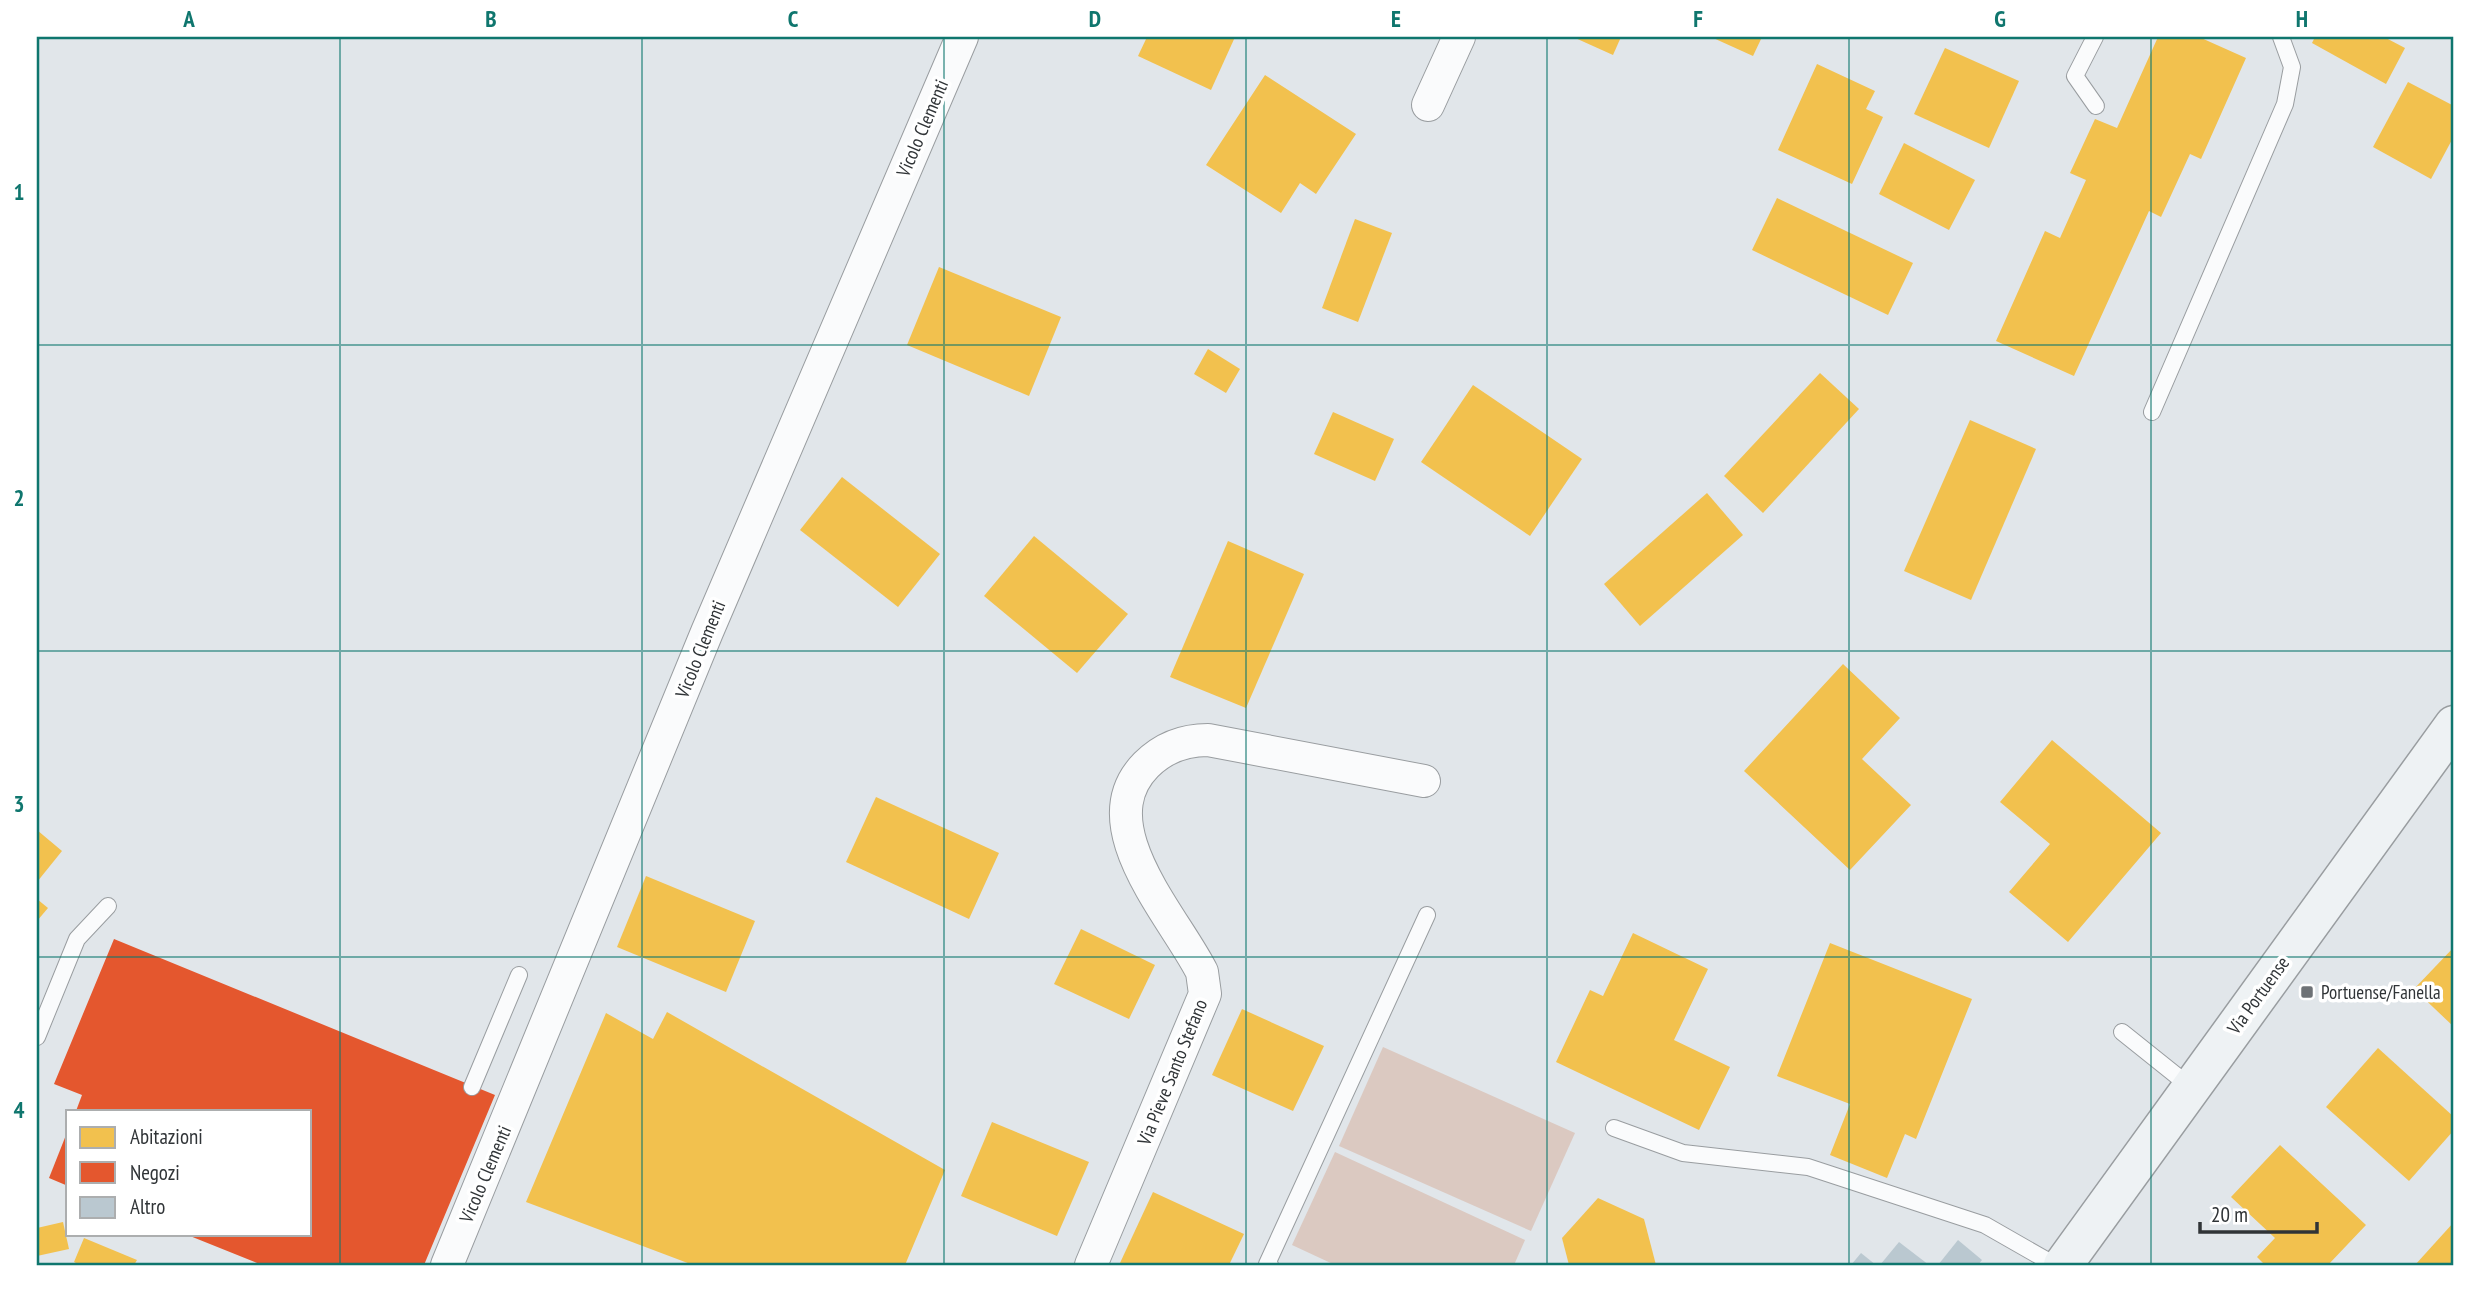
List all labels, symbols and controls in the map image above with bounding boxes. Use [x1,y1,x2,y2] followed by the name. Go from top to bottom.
[182,4,195,33] text: A
[485,4,497,33] text: B
[788,4,799,33] text: C
[1089,4,1101,33] text: D
[1391,4,1401,33] text: E
[1693,4,1703,33] text: F
[1994,4,2006,33] text: G
[2296,4,2308,33] text: H
[890,76,953,181] street label: Vicolo Clementi
[14,177,25,206] text: 1
[14,483,25,512] text: 2
[669,597,730,702] street label: Vicolo Clementi
[14,789,25,818] text: 3
[2221,951,2294,1039] street label: Via Portuense
[2321,980,2441,1004] place label: Portuense/Fanella
[2299,984,2315,1000] marker: Portuense/Fanella
[1131,995,1212,1150] street label: Via Pieve Santo Stefano
[14,1095,25,1124] text: 4
[66,1110,312,1236] legend
[453,1122,516,1227] street label: Vicolo Clementi
[130,1123,203,1150] text: Abitazioni
[130,1159,180,1186] text: Negozi
[2200,1190,2318,1234] scale bar
[130,1193,165,1220] text: Altro
[2211,1201,2248,1228] text: 20 m

